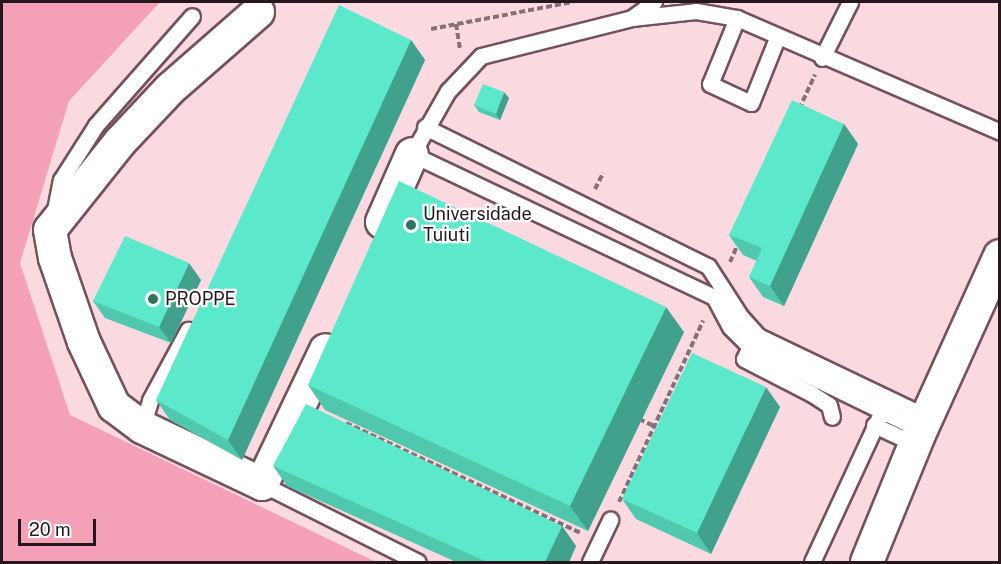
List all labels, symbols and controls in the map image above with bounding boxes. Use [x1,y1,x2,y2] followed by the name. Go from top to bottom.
[423,204,532,246] place label: Universidade Tuiuti
[404,218,418,232] marker: Universidade Tuiuti
[165,288,236,310] place label: PROPPE
[146,292,160,306] marker: PROPPE
[21,507,99,545] scale bar
[29,519,71,540] text: 20 m

